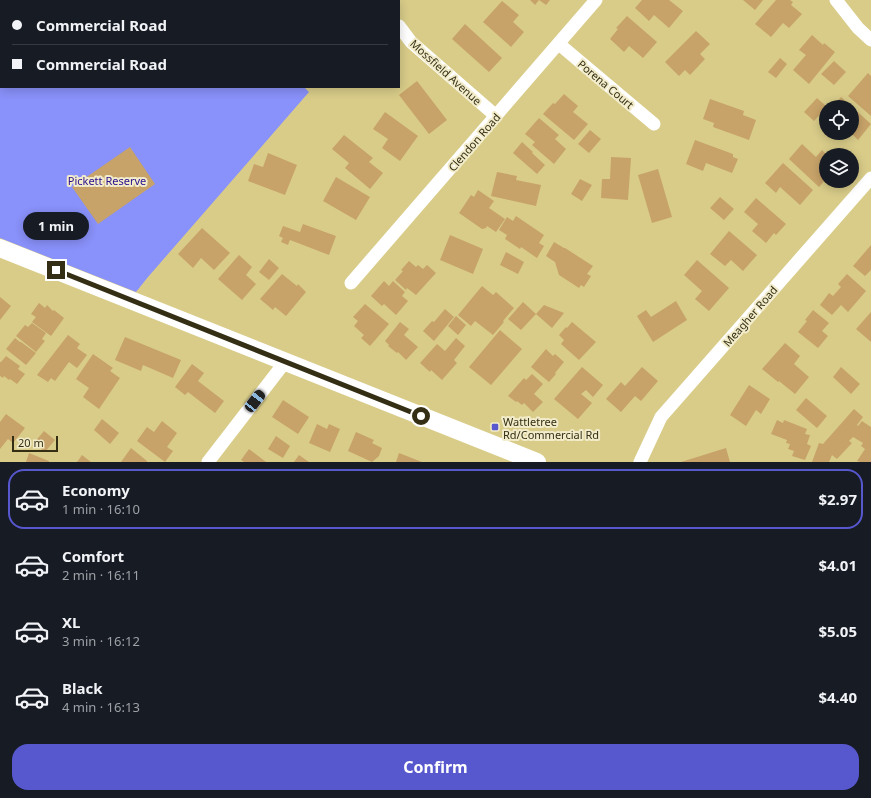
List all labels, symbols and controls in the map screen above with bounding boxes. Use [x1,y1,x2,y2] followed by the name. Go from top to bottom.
[36,15,167,35] text: Commercial Road
[407,36,485,108] street label: Mossfield Avenue
[36,54,167,74] text: Commercial Road
[575,56,637,112] street label: Porena Court
[819,100,859,188] map controls
[819,100,859,140] button: locate
[445,110,503,174] street label: Clendon Road
[819,148,859,188] button: layers
[68,173,146,188] park label: Pickett Reserve
[23,212,89,240] callout: 1 min
[38,217,74,235] text: 1 min
[47,261,65,279] route end
[719,282,781,350] street label: Meagher Road
[243,388,267,414] car
[412,407,430,425] route start
[503,414,599,442] place label: Wattletree Rd/Commercial Rd
[490,422,500,432] marker: Wattletree Rd/Commercial Rd
[12,434,58,453] scale bar
[18,435,44,450] text: 20 m
[62,480,130,500] text: Economy
[14,481,50,517] icon: car
[818,489,857,509] text: $2.97
[62,500,140,518] text: 1 min · 16:10
[62,546,124,566] text: Comfort
[14,547,50,583] icon: car
[818,555,857,575] text: $4.01
[62,566,140,584] text: 2 min · 16:11
[62,612,80,632] text: XL
[14,613,50,649] icon: car
[818,621,857,641] text: $5.05
[62,632,140,650] text: 3 min · 16:12
[62,678,102,698] text: Black
[14,679,50,715] icon: car
[818,687,857,707] text: $4.40
[62,698,140,716] text: 4 min · 16:13
[12,744,859,790] button: Confirm

